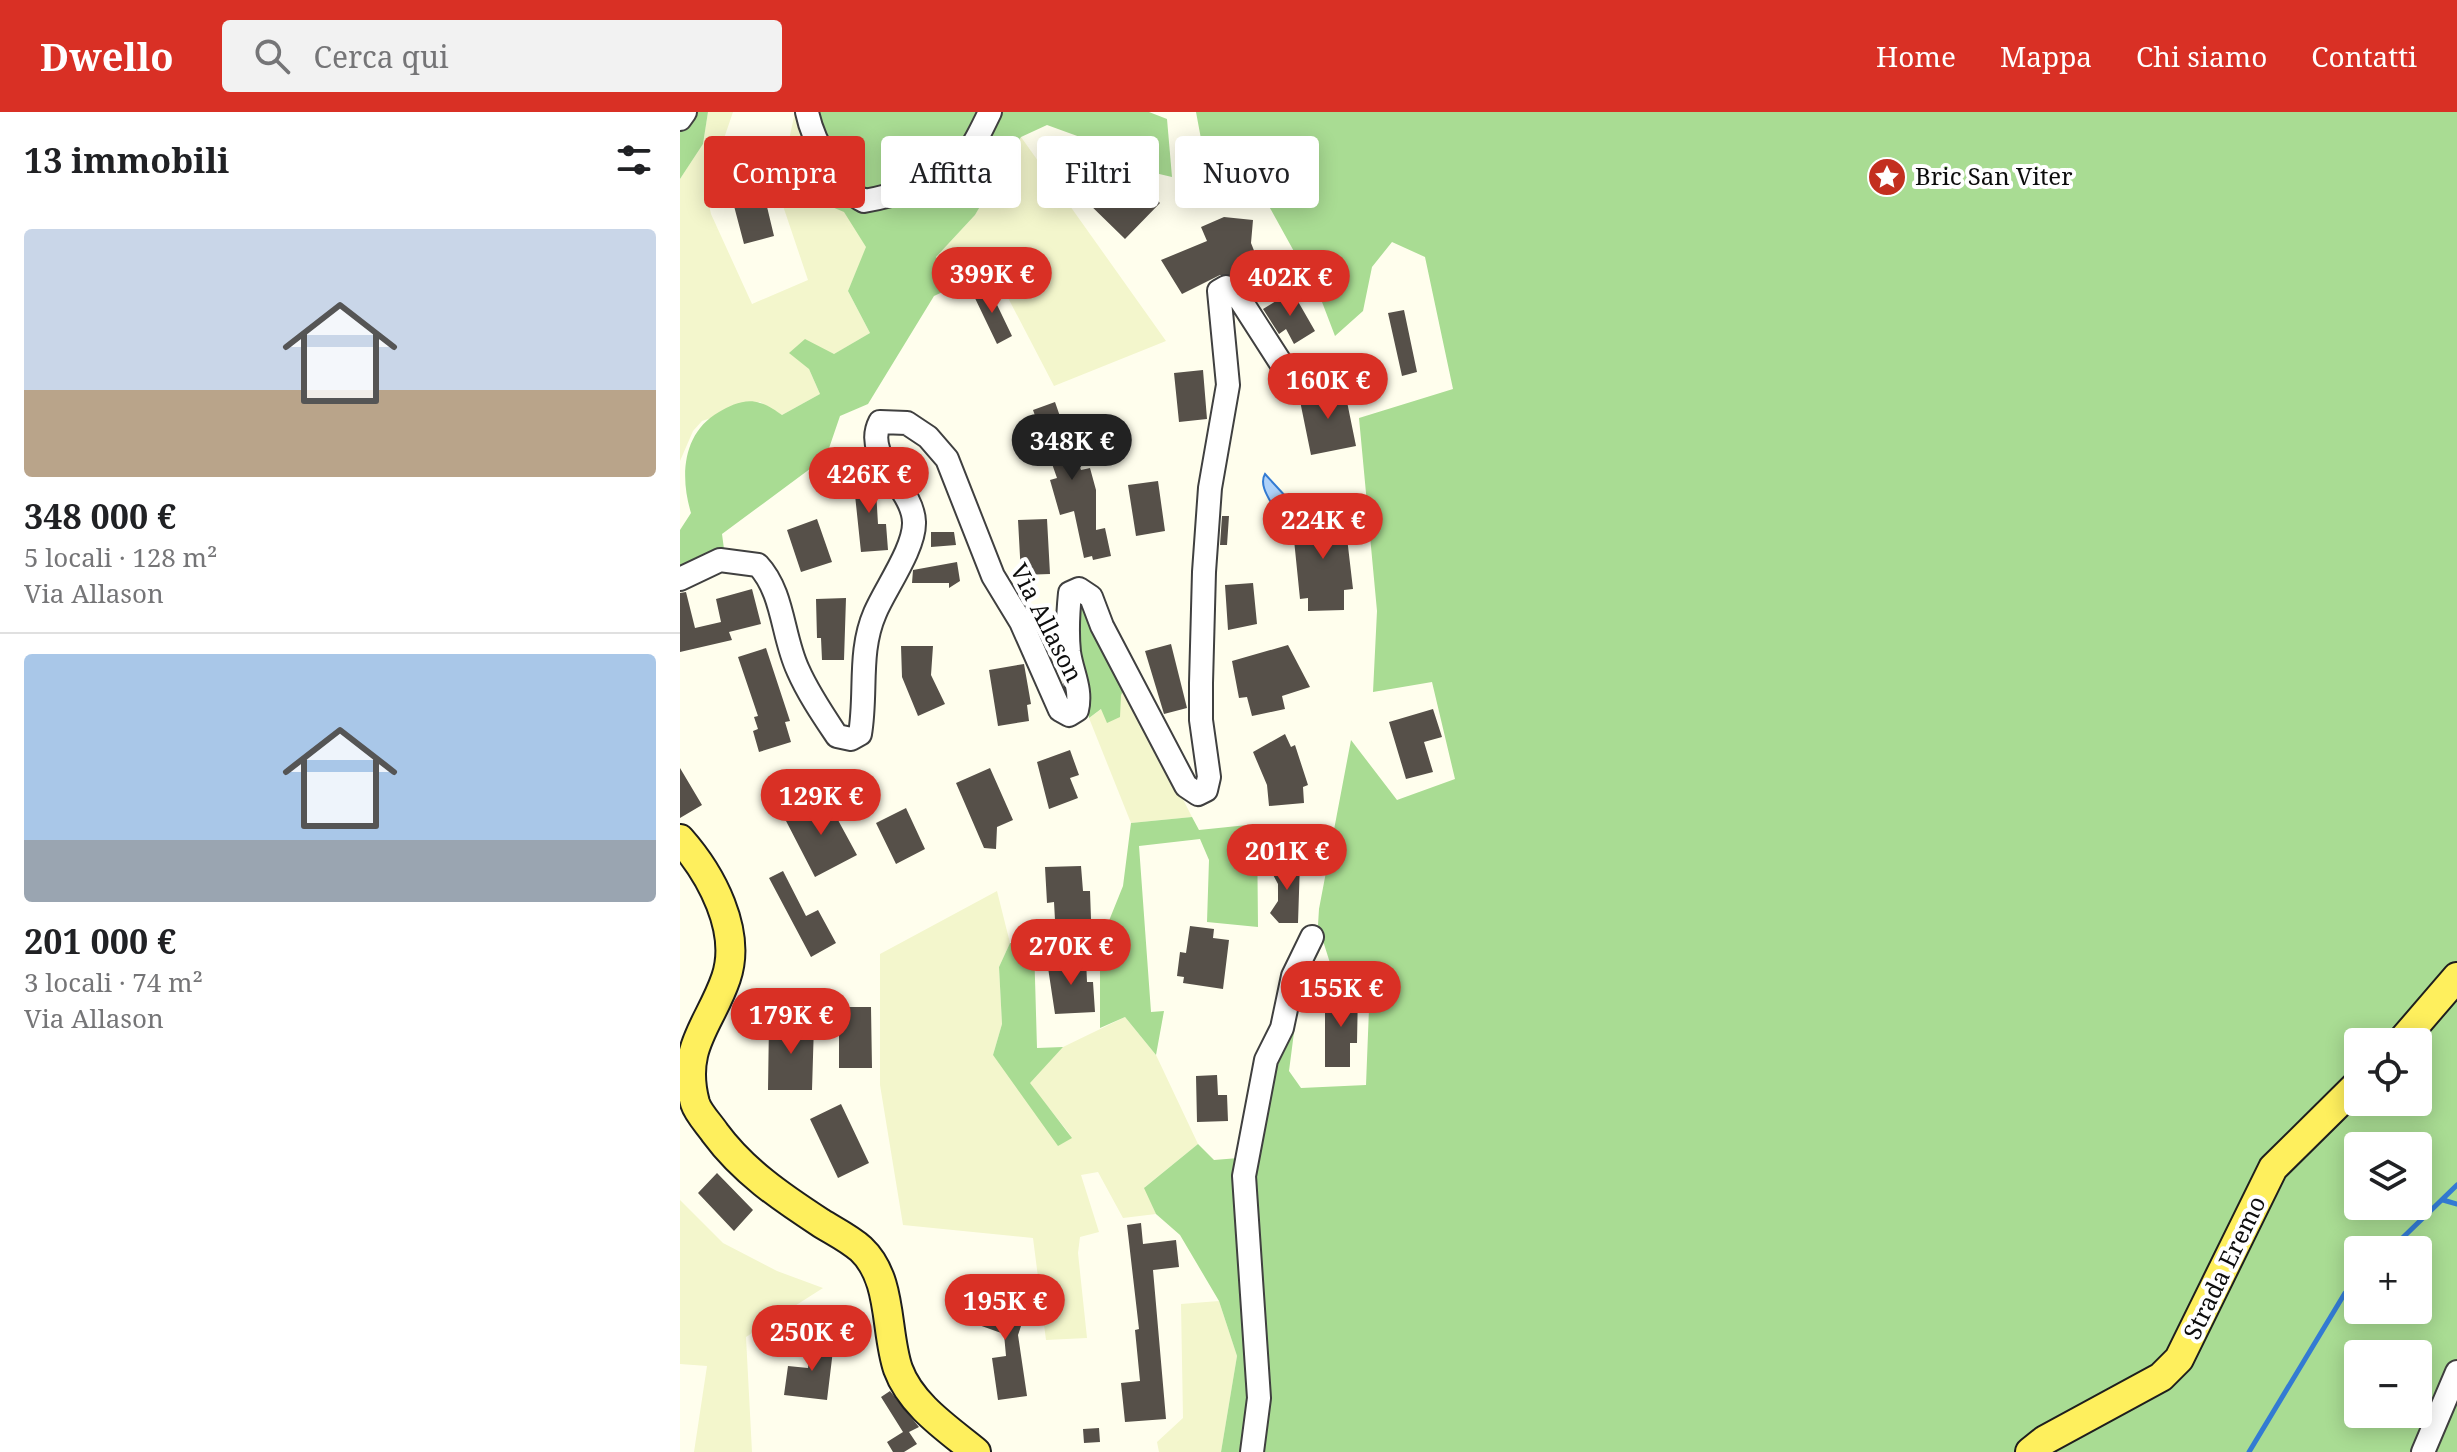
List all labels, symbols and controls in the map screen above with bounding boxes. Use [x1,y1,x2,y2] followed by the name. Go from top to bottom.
[222,20,782,92] search box
[40,30,174,82] text: Dwello
[250,34,294,78] icon: search
[314,36,449,77] text: Cerca qui
[1876,37,1956,75] text: Home
[2000,37,2092,75] text: Mappa
[2136,37,2267,75] text: Chi siamo
[2311,37,2417,75] text: Contatti
[704,136,865,208] chip: Compra
[881,136,1021,208] chip: Affitta
[1037,136,1159,208] chip: Filtri
[1175,136,1319,208] chip: Nuovo
[24,137,229,183] text: 13 immobili
[612,138,656,182] icon: filters
[1866,156,1908,198] place icon: Bric San Viter
[1915,159,2073,192] place label: Bric San Viter
[927,247,1057,315] pin: 399K €
[1225,250,1355,318] pin: 402K €
[950,255,1034,291] text: 399K €
[1248,258,1332,294] text: 402K €
[268,281,412,425] icon: home
[1263,353,1393,421] pin: 160K €
[1286,361,1370,397] text: 160K €
[1007,414,1137,482] pin: 348K €
[1030,422,1114,458] text: 348K €
[804,447,934,515] pin: 426K €
[827,455,911,491] text: 426K €
[24,493,176,539] text: 348 000 €
[1258,493,1388,561] pin: 224K €
[1281,501,1365,537] text: 224K €
[24,539,218,575] text: 5 locali · 128 m²
[1003,557,1091,687] street label: Via Allason
[24,575,164,611] text: Via Allason
[268,706,412,850] icon: home
[756,769,886,837] pin: 129K €
[779,777,863,813] text: 129K €
[1222,824,1352,892] pin: 201K €
[1245,832,1329,868] text: 201K €
[24,918,176,964] text: 201 000 €
[1006,919,1136,987] pin: 270K €
[1029,927,1113,963] text: 270K €
[1276,961,1406,1029] pin: 155K €
[24,964,203,1000] text: 3 locali · 74 m²
[1299,969,1383,1005] text: 155K €
[726,988,856,1056] pin: 179K €
[749,996,833,1032] text: 179K €
[24,1000,164,1036] text: Via Allason
[2344,1028,2432,1428] map controls
[2344,1028,2432,1116] button: locate
[2344,1132,2432,1220] button: layers
[2175,1190,2273,1345] street label: Strada Eremo
[2344,1236,2432,1324] button: +
[940,1274,1070,1342] pin: 195K €
[963,1282,1047,1318] text: 195K €
[747,1305,877,1373] pin: 250K €
[770,1313,854,1349] text: 250K €
[2344,1340,2432,1428] button: −

